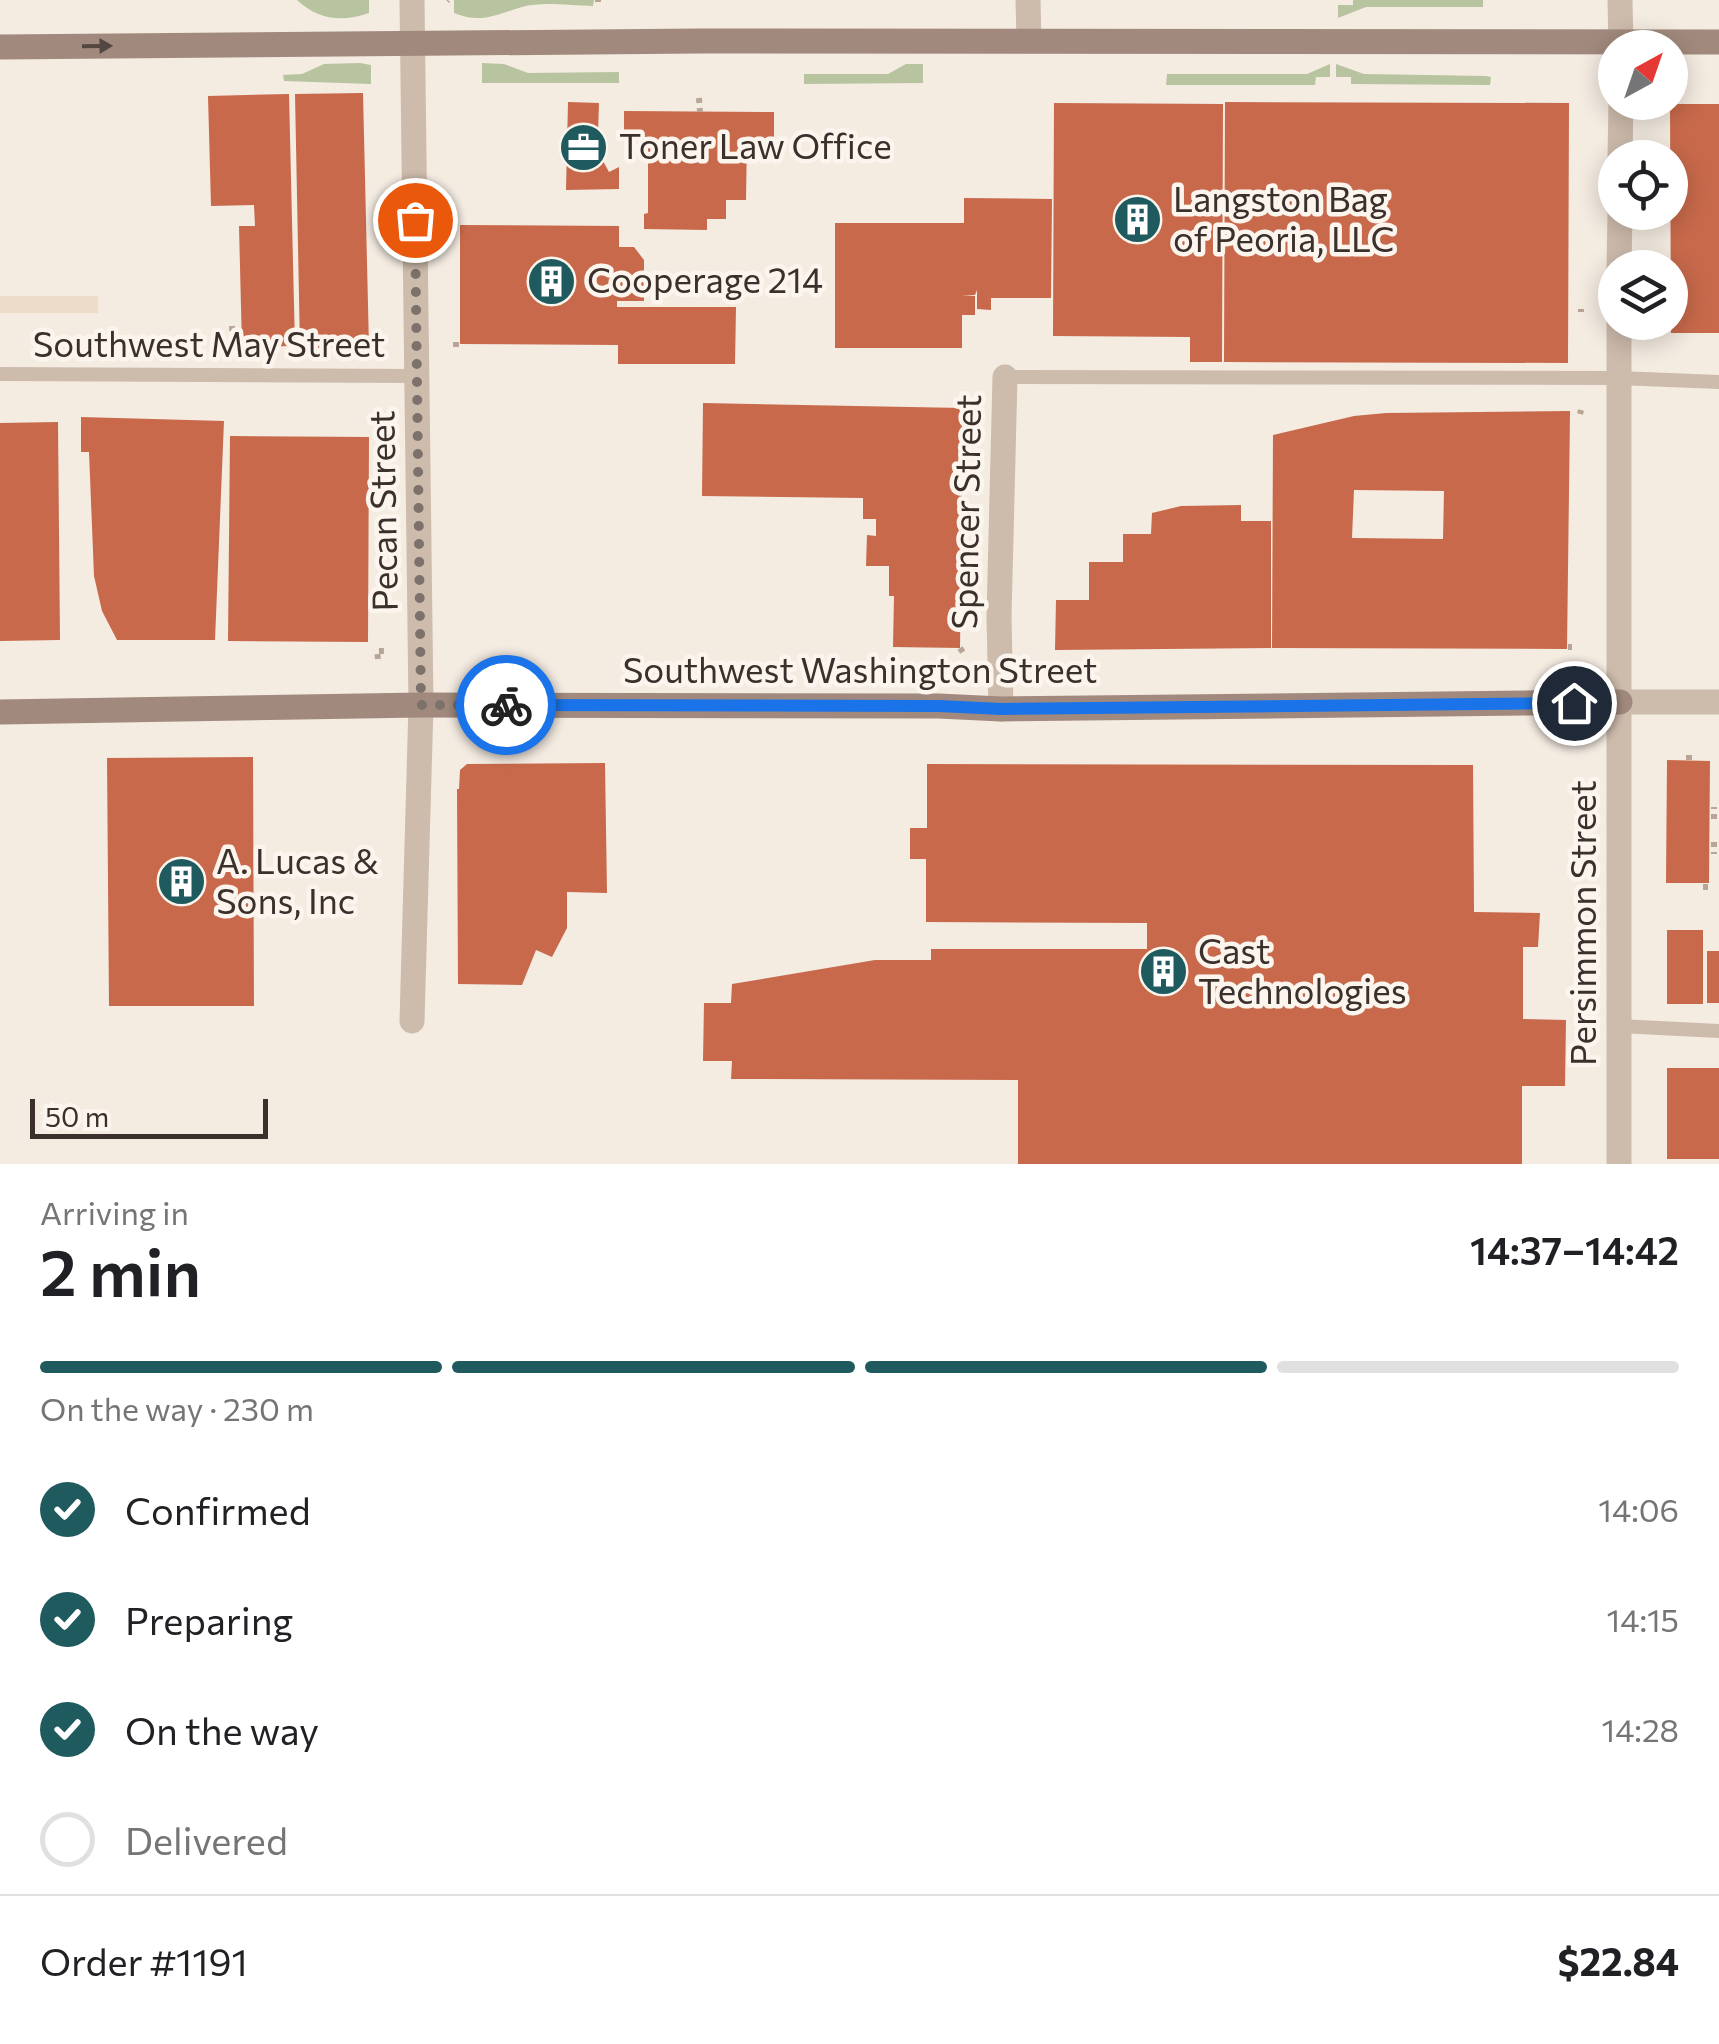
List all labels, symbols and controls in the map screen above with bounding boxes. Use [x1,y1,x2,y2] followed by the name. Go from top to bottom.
[1598,30,1688,120] north arrow
[1598,30,1688,340] map controls
[82,37,114,53] one-way arrow
[558,121,610,173] office icon: Toner Law Office
[619,123,892,166] place label: Toner Law Office
[1598,140,1688,230] button: locate
[1173,176,1394,259] place label: Langston Bag of Peoria, LLC
[373,178,458,263] pin
[388,193,443,248] icon: bag
[1112,194,1164,246] building icon: Langston Bag of Peoria, LLC
[1598,250,1688,340] button: layers
[526,255,578,307] building icon: Cooperage 214
[587,257,823,300] place label: Cooperage 214
[33,321,385,364] street label: Southwest May Street
[941,394,988,630] street label: Spencer Street
[358,410,405,612] street label: Pecan Street
[623,647,1097,690] street label: Southwest Washington Street
[456,655,556,755] courier
[1532,661,1617,746] pin
[1547,676,1602,731] icon: home
[479,678,534,733] icon: bike
[1560,780,1603,1066] street label: Persimmon Street
[216,838,379,921] place label: A. Lucas & Sons, Inc
[155,856,207,908] building icon: A. Lucas & Sons, Inc
[1198,928,1407,1011] place label: Cast Technologies
[1137,946,1189,998] building icon: Cast Technologies
[30,1094,268,1138] scale bar
[45,1099,109,1133] text: 50 m
[40,1192,189,1232] text: Arriving in
[1470,1226,1679,1273] text: 14:37–14:42
[40,1230,201,1309] text: 2 min
[40,1388,314,1428] text: On the way · 230 m
[40,1482,95,1537] icon: check
[125,1486,311,1533] text: Confirmed
[1598,1489,1679,1529] text: 14:06
[40,1592,95,1647] icon: check
[125,1596,293,1643] text: Preparing
[1607,1599,1679,1639] text: 14:15
[40,1702,95,1757] icon: check
[125,1706,319,1753] text: On the way
[1601,1709,1679,1749] text: 14:28
[125,1816,288,1863] text: Delivered
[40,1937,248,1984] text: Order #1191
[1558,1937,1679,1984] text: $22.84

